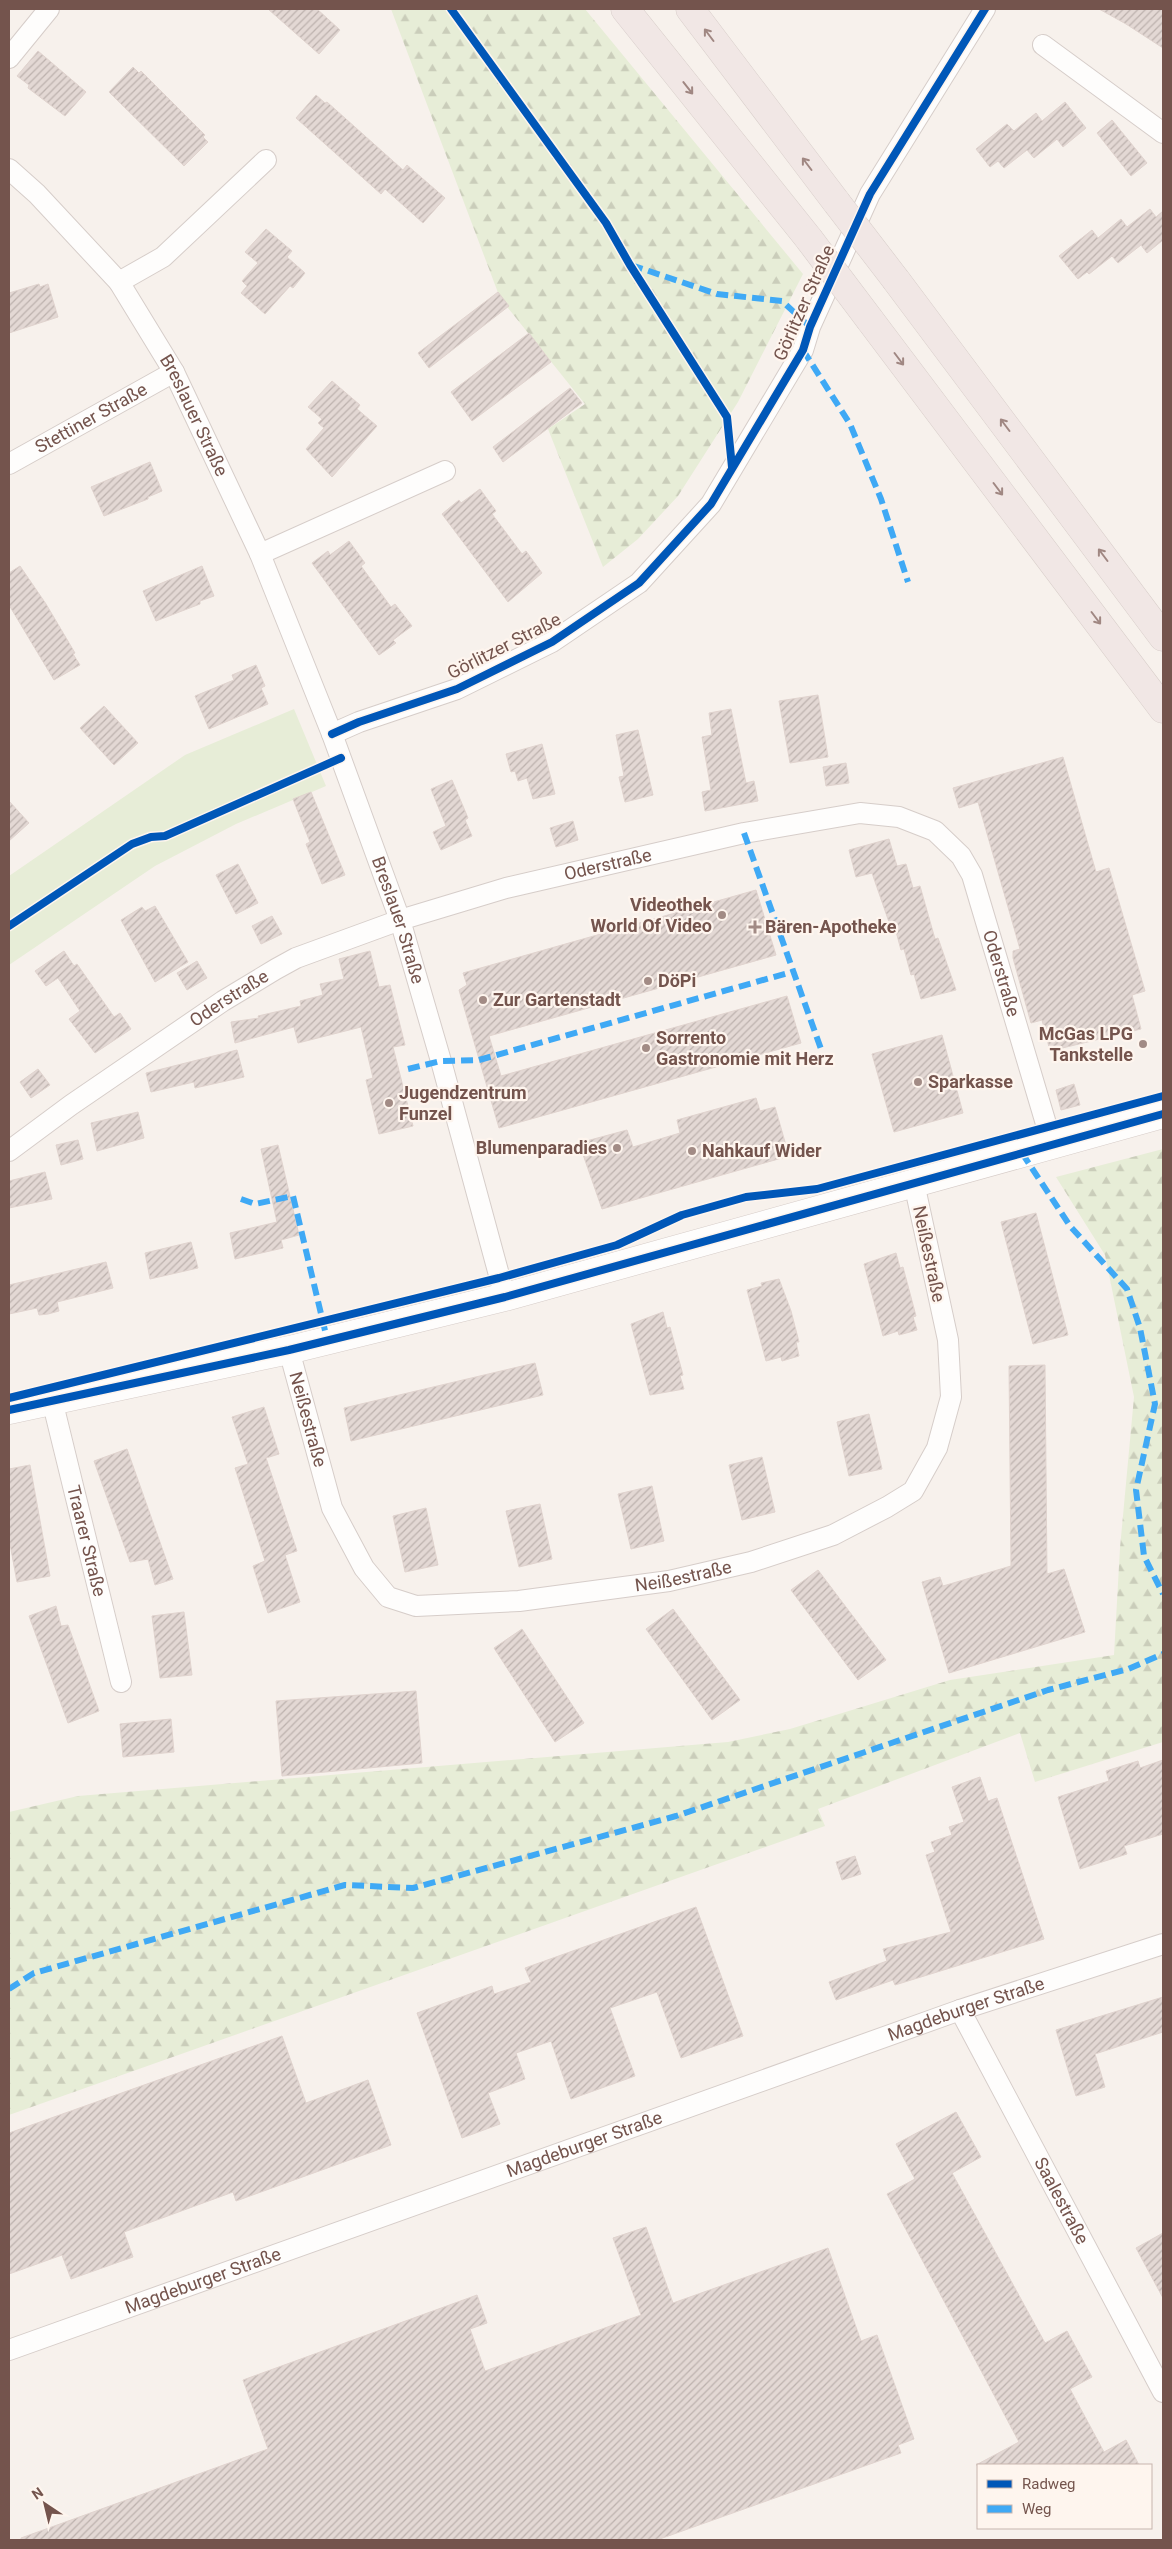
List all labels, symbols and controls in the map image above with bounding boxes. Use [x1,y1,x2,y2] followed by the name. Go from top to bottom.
[704,29,715,42] one-way arrow
[683,81,694,94] one-way arrow
[802,158,813,171] one-way arrow
[769,242,838,364] street label: Görlitzer Straße
[156,350,233,479] street label: Breslauer Straße
[894,352,905,365] one-way arrow
[31,378,150,457] street label: Stettiner Straße
[1000,418,1010,432] one-way arrow
[992,482,1003,495] one-way arrow
[1097,549,1108,562] one-way arrow
[444,608,564,683] street label: Görlitzer Straße
[1091,611,1101,625] one-way arrow
[562,844,653,884] street label: Oderstraße
[368,853,429,986] street label: Breslauer Straße
[591,894,712,936] place label: Videothek World Of Video
[716,909,728,921] marker: Videothek World Of Video
[765,916,897,937] place label: Bären-Apotheke
[749,921,761,933] marker: Bären-Apotheke
[979,927,1025,1019] street label: Oderstraße
[185,965,272,1031] street label: Oderstraße
[658,970,696,991] place label: DöPi
[642,975,654,987] marker: DöPi
[493,989,621,1010] place label: Zur Gartenstadt
[477,994,489,1006] marker: Zur Gartenstadt
[1039,1023,1133,1065] place label: McGas LPG Tankstelle
[656,1027,834,1069] place label: Sorrento Gastronomie mit Herz
[1137,1038,1149,1050] marker: McGas LPG Tankstelle
[640,1042,652,1054] marker: Sorrento Gastronomie mit Herz
[928,1071,1013,1092] place label: Sparkasse
[912,1076,924,1088] marker: Sparkasse
[399,1082,527,1124] place label: Jugendzentrum Funzel
[383,1097,395,1109] marker: Jugendzentrum Funzel
[476,1137,607,1158] place label: Blumenparadies
[702,1140,822,1161] place label: Nahkauf Wider
[611,1142,623,1154] marker: Blumenparadies
[686,1145,698,1157] marker: Nahkauf Wider
[909,1204,950,1304] street label: Neißestraße
[285,1369,331,1469] street label: Neißestraße
[63,1483,111,1599] street label: Traarer Straße
[634,1556,733,1595] street label: Neißestraße
[885,1972,1047,2045] street label: Magdeburger Straße
[503,2106,665,2181] street label: Magdeburger Straße
[1030,2154,1093,2247] street label: Saalestraße
[122,2243,284,2318] street label: Magdeburger Straße
[977,2464,1152,2529] legend
[1022,2475,1076,2493] text: Radweg
[20,2479,70,2529] north arrow
[29,2484,46,2503] text: N
[1022,2500,1051,2518] text: Weg

